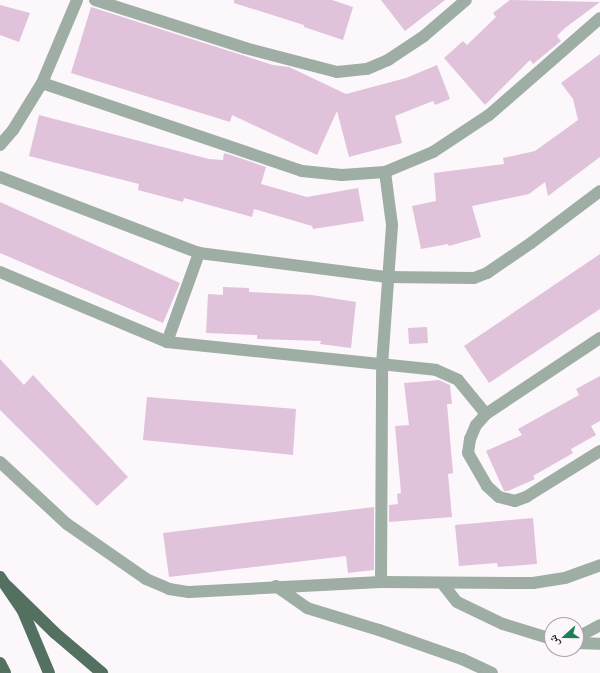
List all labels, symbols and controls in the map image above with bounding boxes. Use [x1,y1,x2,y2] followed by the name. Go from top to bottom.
[544,617,584,657] north arrow
[544,633,562,649] text: ش

